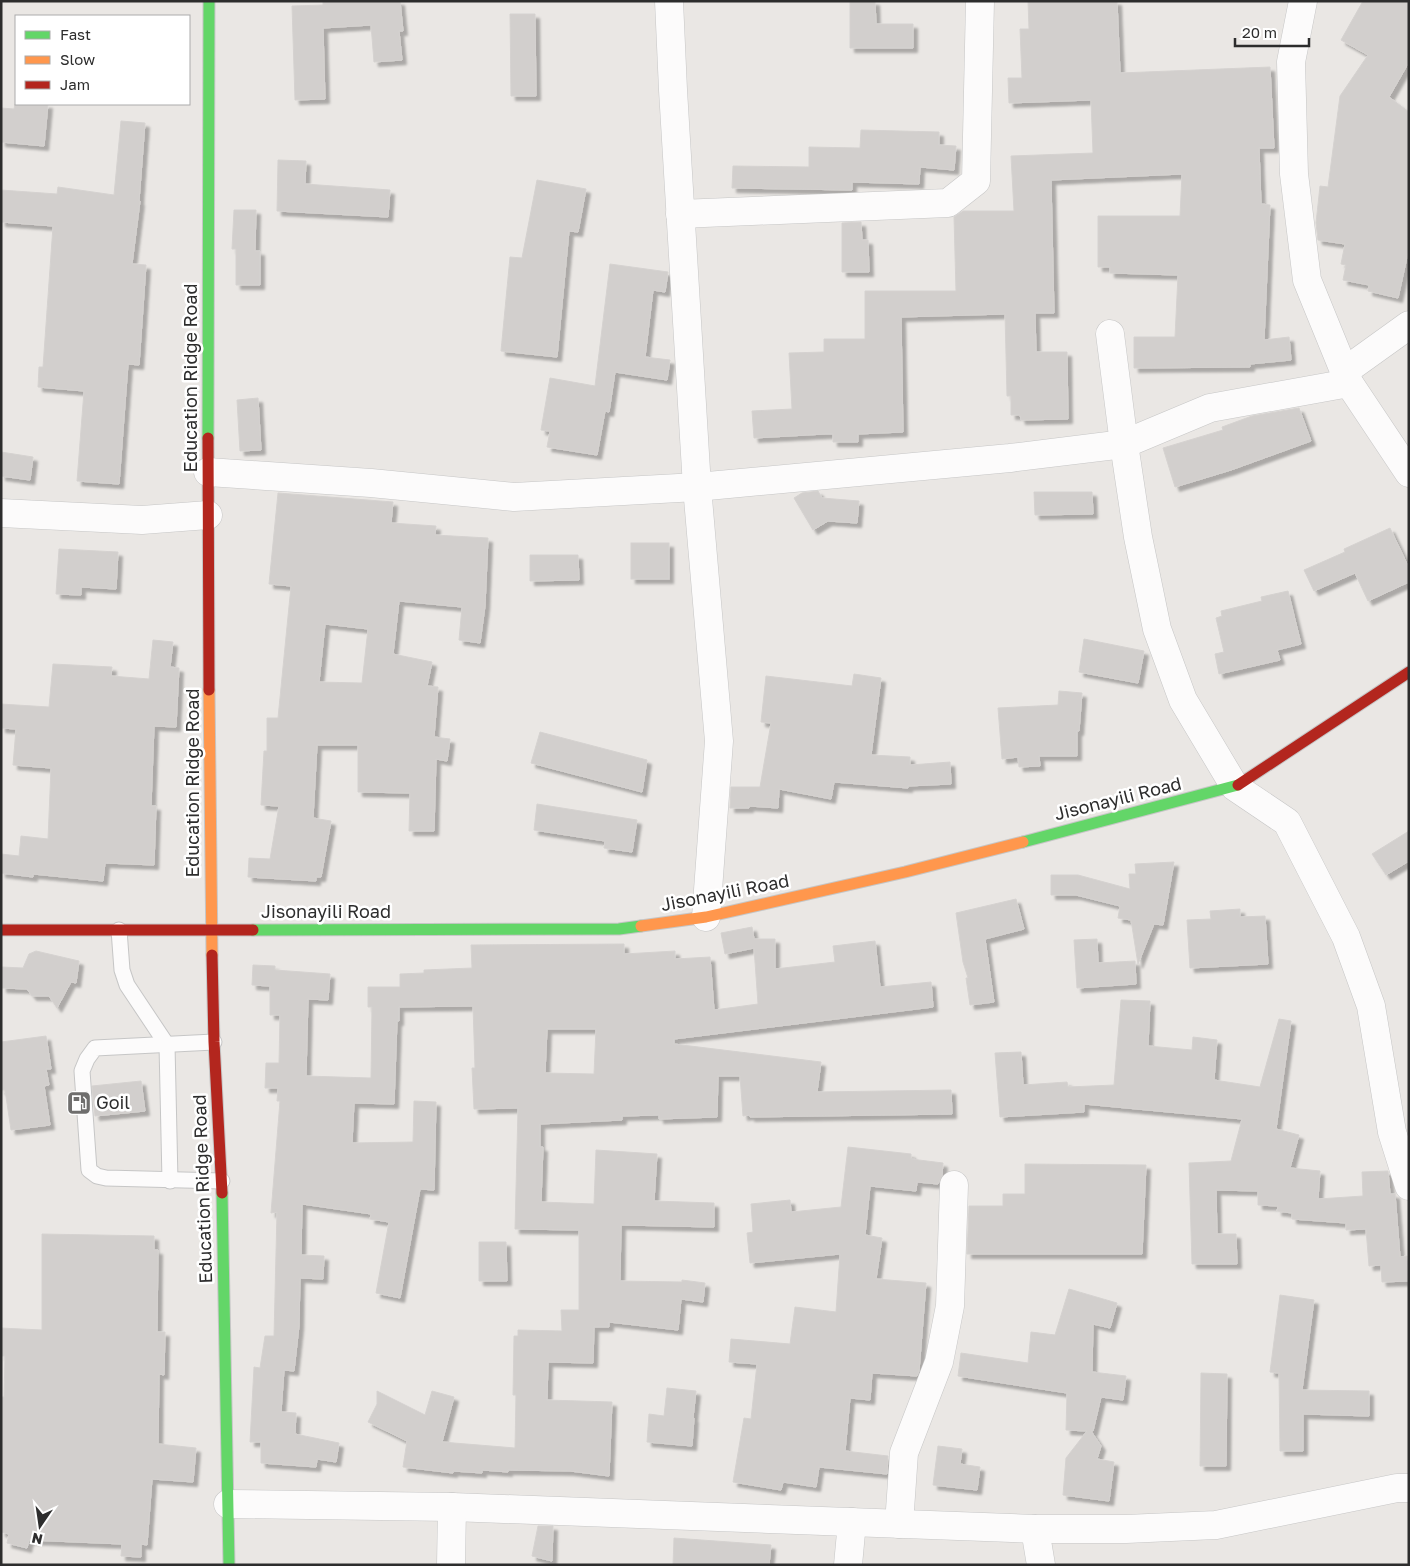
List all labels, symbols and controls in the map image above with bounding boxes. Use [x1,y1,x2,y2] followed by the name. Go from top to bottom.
[15,15,190,105] legend
[1235,15,1309,47] scale bar
[1242,23,1277,41] text: 20 m
[60,25,91,43] text: Fast
[60,50,95,68] text: Slow
[60,75,90,93] text: Jam
[179,283,201,473] street label: Education Ridge Road
[181,688,203,878] street label: Education Ridge Road
[1052,772,1184,824] street label: Jisonayili Road
[659,869,791,915] street label: Jisonayili Road
[261,900,391,922] street label: Jisonayili Road
[66,1090,92,1116] fuel station icon: Goil
[96,1091,130,1113] place label: Goil
[188,1094,216,1284] street label: Education Ridge Road
[15,1501,65,1551] north arrow
[30,1530,44,1549] text: N

